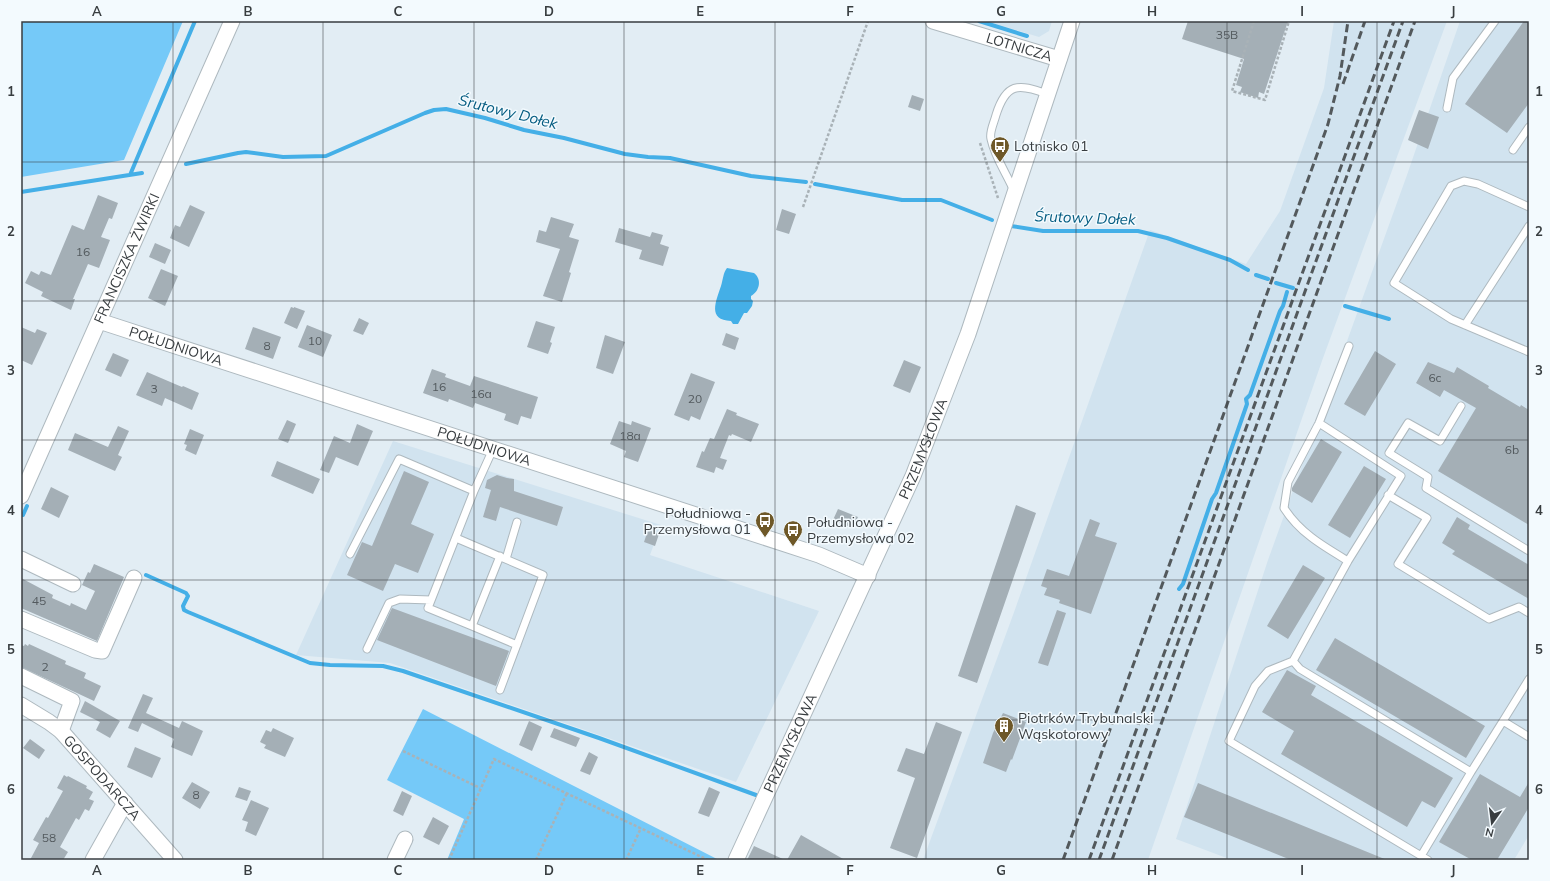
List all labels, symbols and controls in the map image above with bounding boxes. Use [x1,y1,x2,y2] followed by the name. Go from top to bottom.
[92,3,102,19] text: A
[244,3,253,19] text: B
[394,3,403,19] text: C
[544,3,554,19] text: D
[696,3,704,19] text: E
[846,3,854,19] text: F
[996,3,1006,19] text: G
[1147,3,1157,19] text: H
[1300,3,1304,19] text: I
[1451,3,1455,19] text: J
[1216,27,1238,42] house number: 35B
[984,29,1055,66] street label: LOTNICZA
[7,83,15,99] text: 1
[1535,83,1543,99] text: 1
[457,90,561,133] water label: Śrutowy Dołek
[989,135,1011,163] bus stop icon: Lotnisko 01
[1014,137,1088,155] place label: Lotnisko 01
[90,191,163,326] street label: FRANCISZKA ŻWIRKI
[1034,206,1137,229] water label: Śrutowy Dołek
[7,223,15,239] text: 2
[1535,223,1543,239] text: 2
[76,244,90,259] house number: 16
[127,322,226,370] street label: POŁUDNIOWA
[308,333,322,348] house number: 10
[263,338,271,353] house number: 8
[7,362,15,378] text: 3
[1535,362,1543,378] text: 3
[1428,370,1442,385] house number: 6c
[432,379,446,394] house number: 16
[150,381,158,396] house number: 3
[470,386,492,401] house number: 16a
[688,391,702,406] house number: 20
[895,395,952,502] street label: PRZEMYSŁOWA
[435,423,534,470] street label: POŁUDNIOWA
[619,428,641,443] house number: 18a
[1505,442,1519,457] house number: 6b
[7,502,15,518] text: 4
[1535,502,1543,518] text: 4
[644,504,751,538] place label: Południowa - Przemysłowa 01
[754,510,776,538] bus stop icon: Południowa - Przemysłowa 01
[807,513,914,547] place label: Południowa - Przemysłowa 02
[782,519,804,547] bus stop icon: Południowa - Przemysłowa 02
[32,593,46,608] house number: 45
[7,641,15,657] text: 5
[1535,641,1543,657] text: 5
[41,659,49,674] house number: 2
[759,690,821,795] street label: PRZEMYSŁOWA
[1018,709,1153,743] place label: Piotrków Trybunalski Wąskotorowy
[993,715,1015,743] building icon: Piotrków Trybunalski Wąskotorowy
[60,731,145,825] street label: GOSPODARCZA
[7,781,15,797] text: 6
[1535,781,1543,797] text: 6
[192,787,200,802] house number: 8
[1472,803,1512,843] north arrow
[1484,825,1495,841] text: N
[42,830,56,845] house number: 58
[92,862,102,878] text: A
[244,862,253,878] text: B
[394,862,403,878] text: C
[544,862,554,878] text: D
[696,862,704,878] text: E
[846,862,854,878] text: F
[996,862,1006,878] text: G
[1147,862,1157,878] text: H
[1300,862,1304,878] text: I
[1451,862,1455,878] text: J

